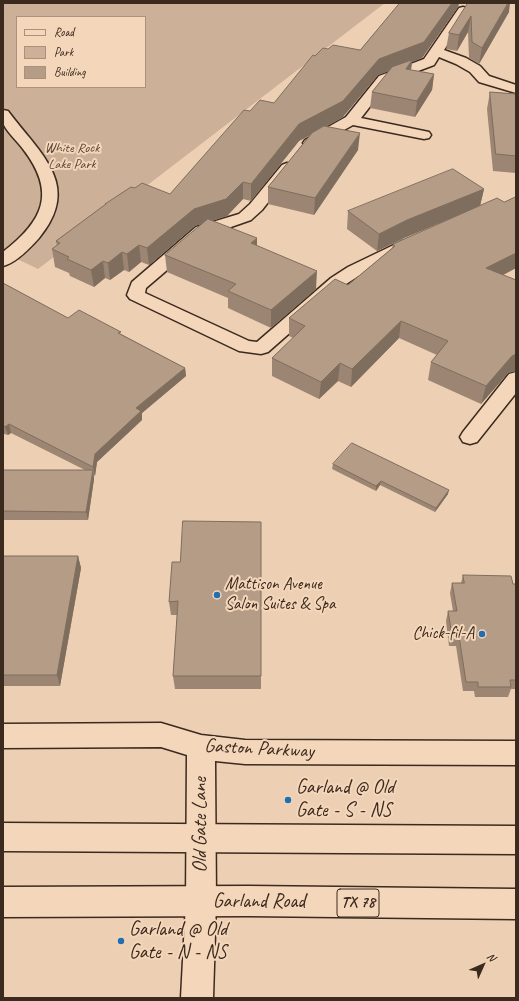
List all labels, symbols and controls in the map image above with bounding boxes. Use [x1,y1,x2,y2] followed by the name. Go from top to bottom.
[16,16,146,88] legend
[54,24,74,40] text: Road
[54,44,73,60] text: Park
[54,64,86,80] text: Building
[45,140,99,172] park label: White Rock Lake Park
[225,575,335,615] place label: Mattison Avenue Salon Suites & Spa
[212,590,222,600] marker: Mattison Avenue Salon Suites & Spa
[412,624,474,644] place label: Chick-fil-A
[477,629,487,639] marker: Chick-fil-A
[204,734,314,764] street label: Gaston Parkway
[296,776,394,823] place label: Garland @ Old Gate - S - NS
[189,777,213,873] street label: Old Gate Lane
[283,795,293,805] marker: Garland @ Old Gate - S - NS
[337,889,379,917] road number: TX 78
[213,890,305,914] street label: Garland Road
[129,918,227,965] place label: Garland @ Old Gate - N - NS
[116,936,126,946] marker: Garland @ Old Gate - N - NS
[463,945,503,985] north arrow
[484,949,499,964] text: N

